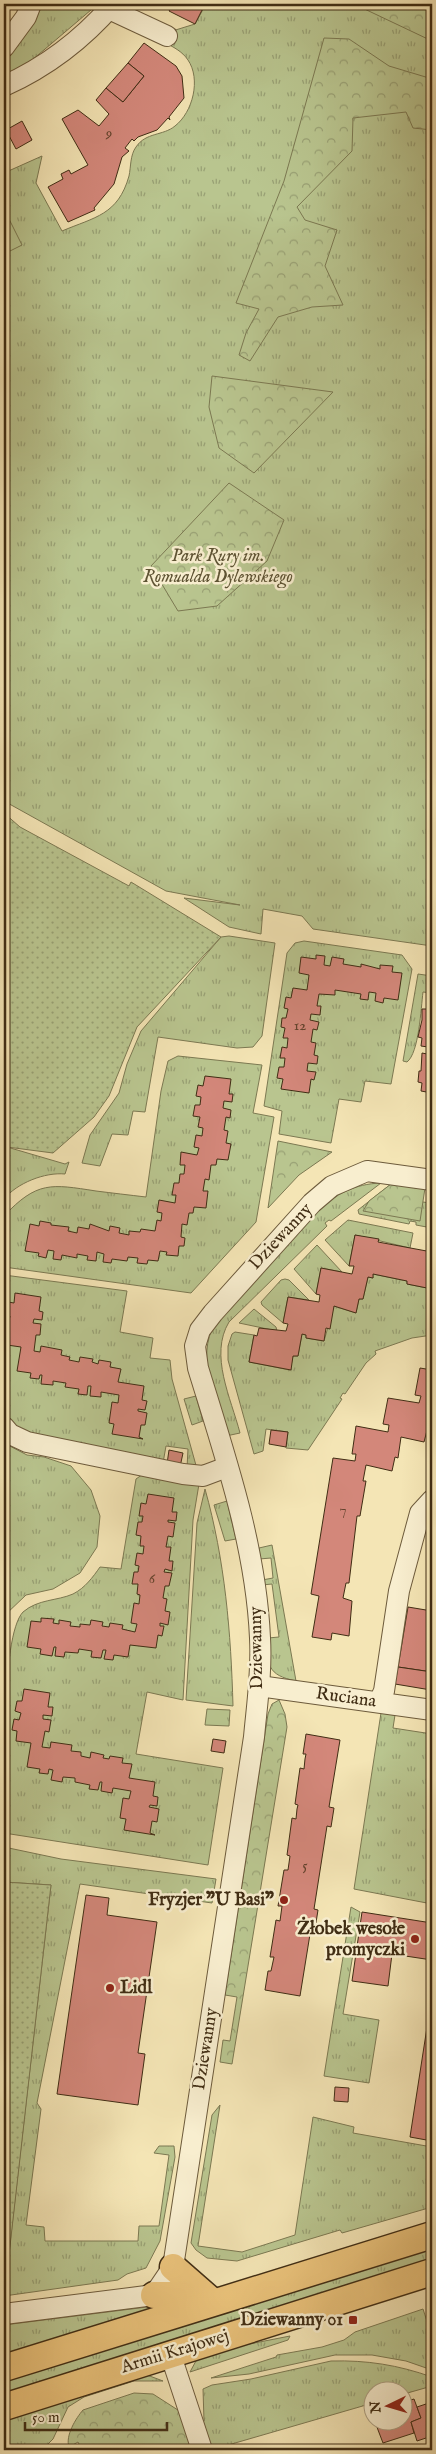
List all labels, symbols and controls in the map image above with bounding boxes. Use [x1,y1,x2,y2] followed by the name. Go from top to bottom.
[105,124,112,143] house number: 9
[143,545,293,589] park label: Park Rury im. Romualda Dylewskiego
[294,1016,306,1035] house number: 12
[244,1199,318,1275] street label: Dziewanny
[339,1500,347,1519] house number: 7
[149,1569,156,1588] house number: 6
[245,1606,269,1690] street label: Dziewanny
[314,1682,378,1714] street label: Ruciana
[302,1856,308,1875] house number: 5
[148,1889,274,1912] place label: Fryzjer "U Basi"
[278,1894,290,1906] marker: Fryzjer "U Basi"
[297,1916,406,1962] place label: Żłobek wesołe promyczki
[409,1933,421,1945] marker: Żłobek wesołe promyczki
[120,1977,153,2000] place label: Lidl
[104,1982,116,1994] marker: Lidl
[188,2006,224,2092] street label: Dziewanny
[240,2309,343,2332] place label: Dziewanny 01
[347,2314,359,2326] marker: Dziewanny 01
[117,2325,232,2380] street label: Armii Krajowej
[364,2382,414,2432] north arrow
[25,2399,168,2431] scale bar
[367,2400,386,2415] text: N
[32,2408,60,2427] text: 50 m

